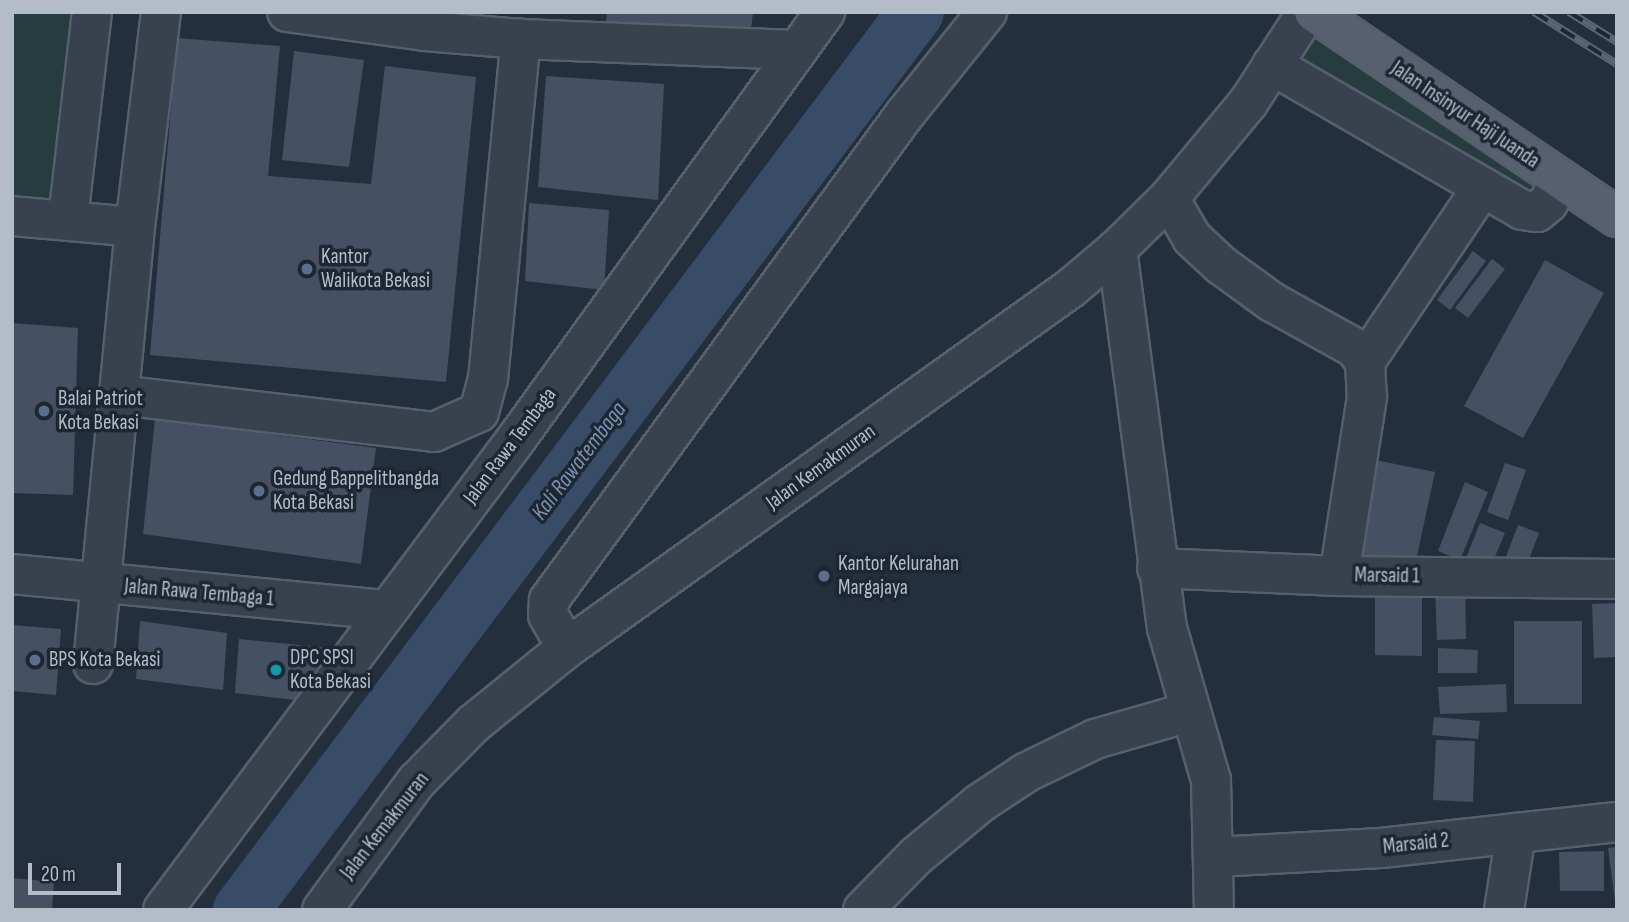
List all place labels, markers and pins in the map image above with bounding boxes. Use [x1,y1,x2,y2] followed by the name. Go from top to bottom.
[321,244,430,294] place label: Kantor Walikota Bekasi
[299,261,315,277] marker: Kantor Walikota Bekasi
[58,386,143,436] place label: Balai Patriot Kota Bekasi
[36,403,52,419] marker: Balai Patriot Kota Bekasi
[273,466,439,516] place label: Gedung Bappelitbangda Kota Bekasi
[251,483,267,499] marker: Gedung Bappelitbangda Kota Bekasi
[838,551,959,601] place label: Kantor Kelurahan Margajaya
[816,568,832,584] marker: Kantor Kelurahan Margajaya
[290,645,371,695] place label: DPC SPSI Kota Bekasi
[49,647,160,673] place label: BPS Kota Bekasi
[27,652,43,668] marker: BPS Kota Bekasi
[268,662,284,678] marker: DPC SPSI Kota Bekasi

